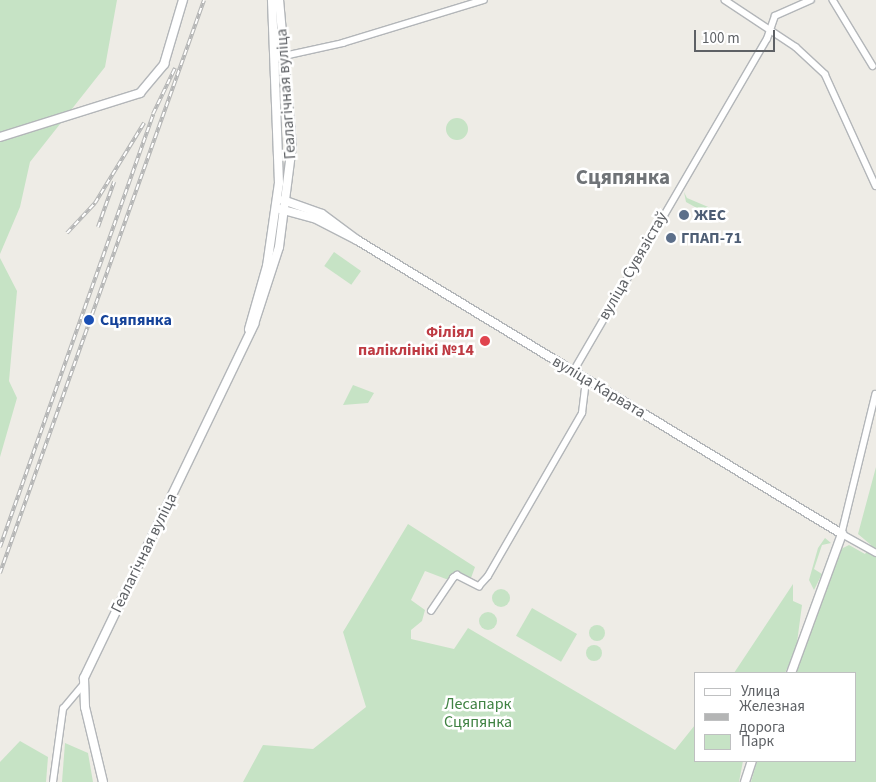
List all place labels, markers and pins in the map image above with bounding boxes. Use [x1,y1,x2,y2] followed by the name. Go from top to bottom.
[694,205,726,225] place label: ЖЕС
[678,209,690,221] marker: ЖЕС
[681,228,742,248] place label: ГПАП-71
[665,232,677,244] marker: ГПАП-71
[100,310,172,330] place label: Сцяпянка
[82,313,96,327] marker: Сцяпянка
[358,322,474,360] place label: Філіял паліклінікі №14
[478,334,492,348] marker: Філіял паліклінікі №14

